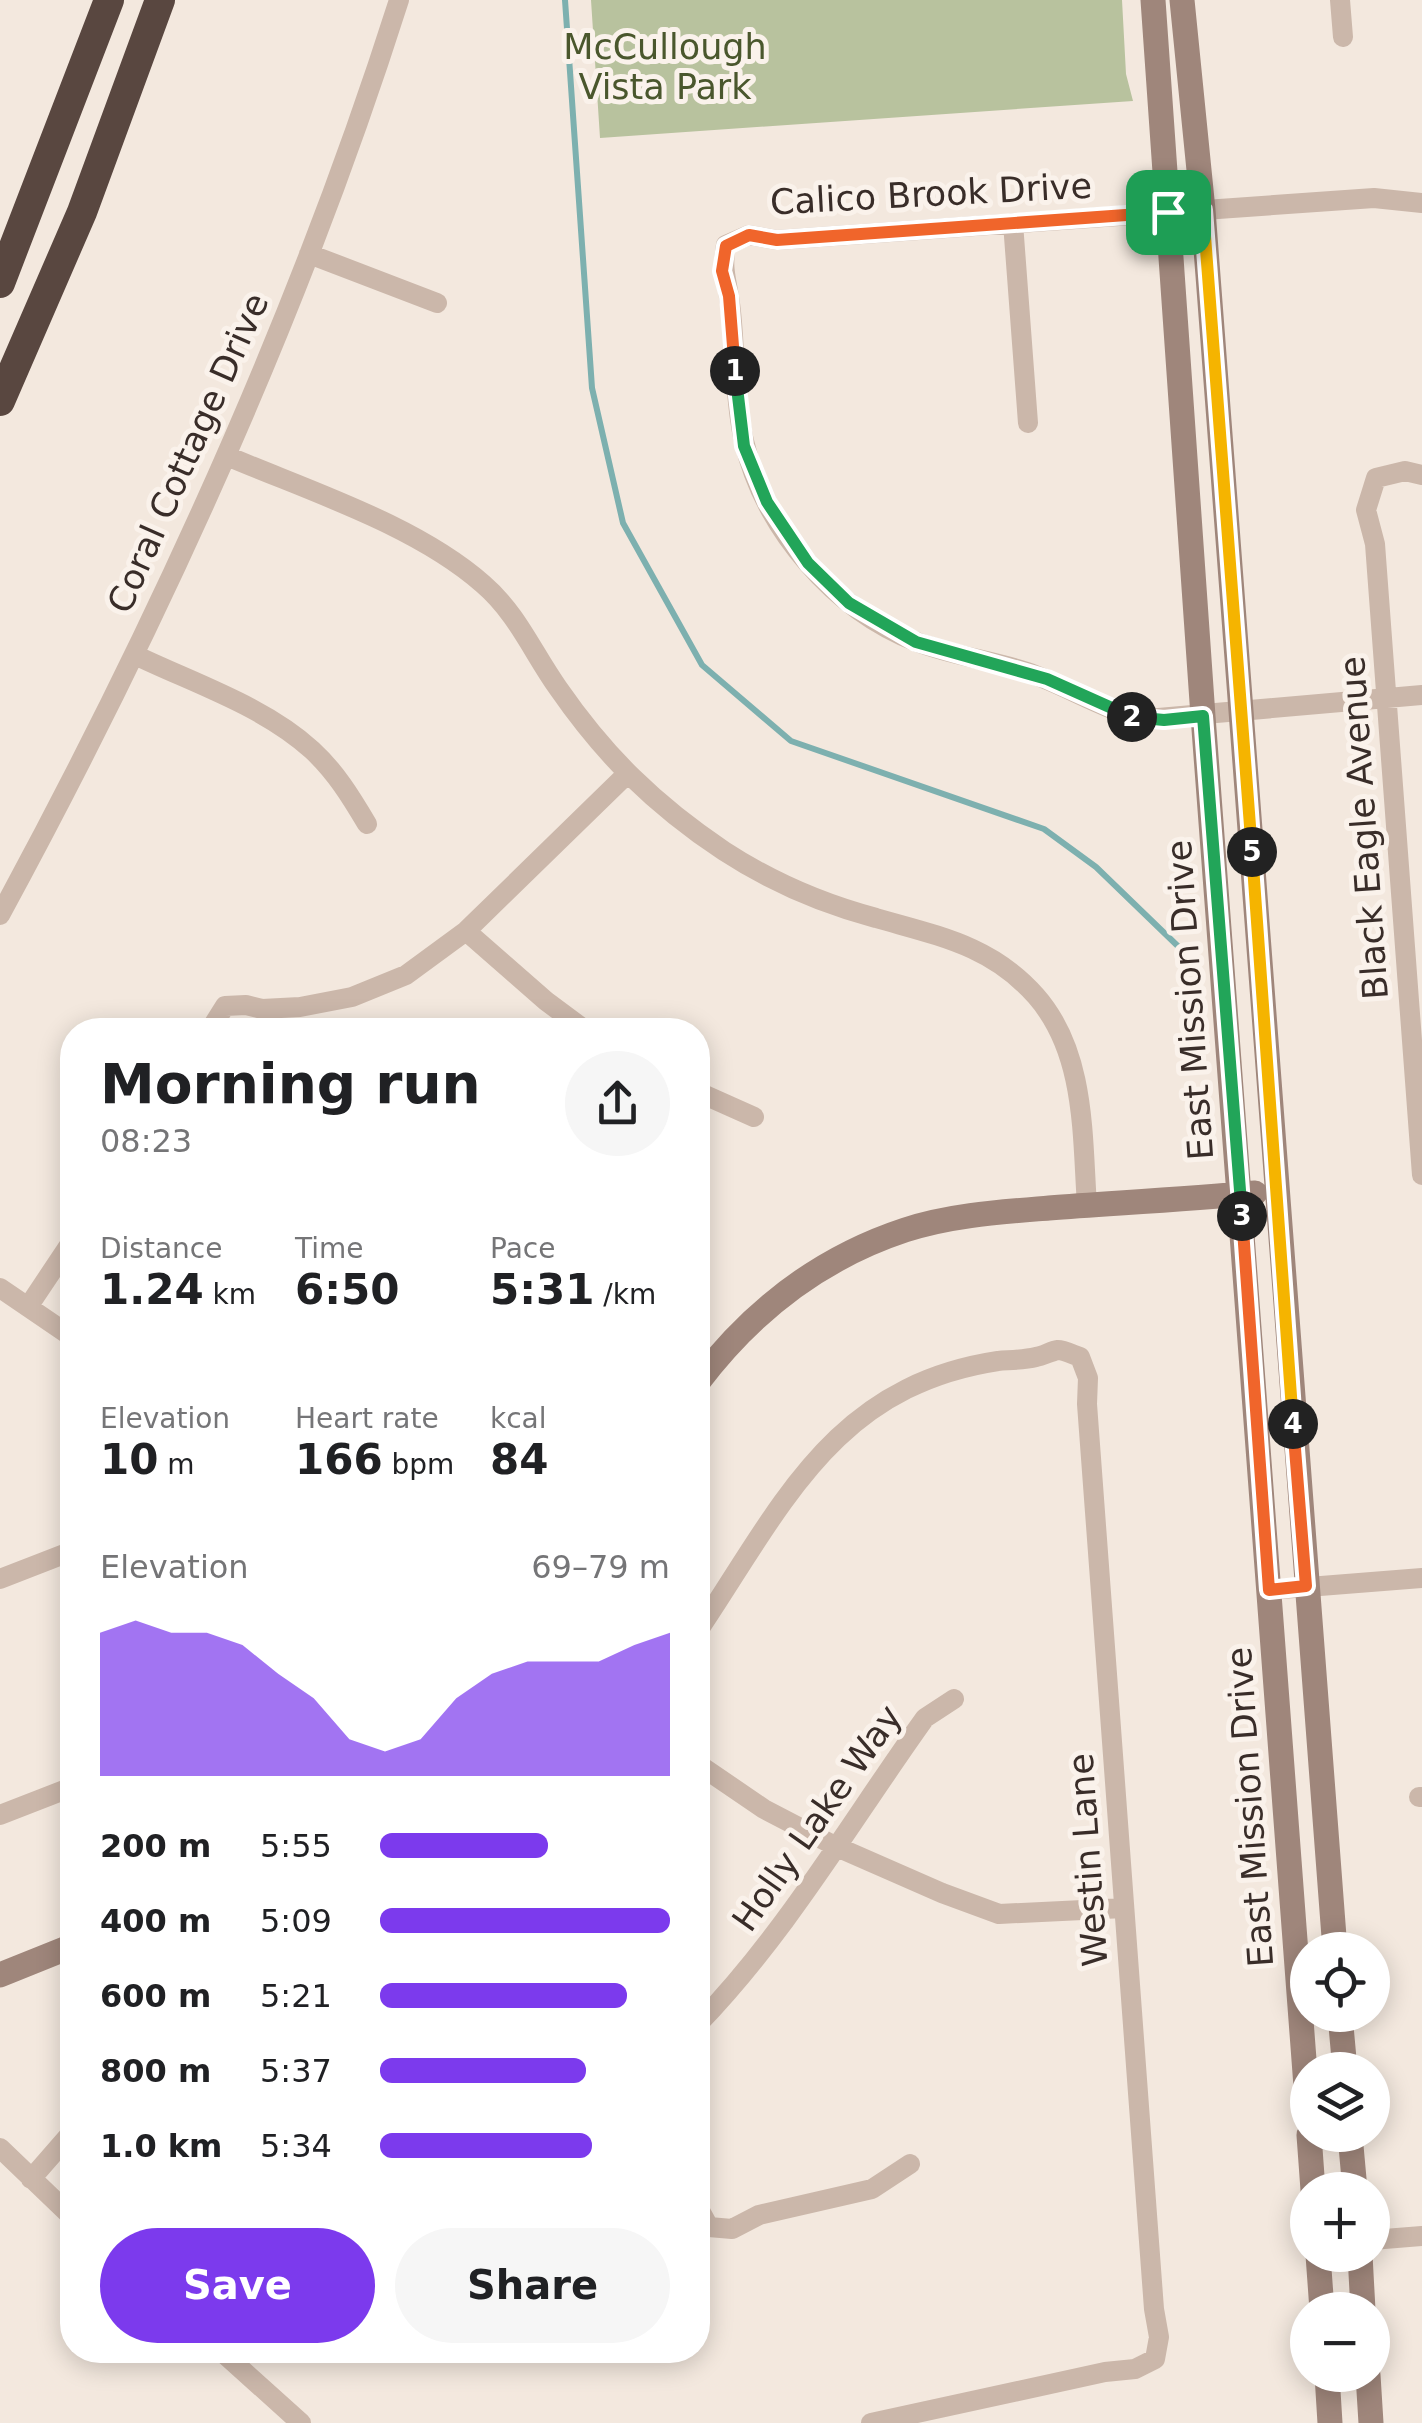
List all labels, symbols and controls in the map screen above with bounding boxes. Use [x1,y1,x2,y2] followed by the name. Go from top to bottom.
[563,27,767,107] park label: McCullough Vista Park
[769,166,1093,222] street label: Calico Brook Drive
[1126,170,1211,255] pin
[1141,185,1196,240] icon: arrive
[99,287,277,619] street label: Coral Cottage Drive
[710,346,760,396] pin: 1
[725,354,745,387] text: 1
[1332,655,1396,1001] street label: Black Eagle Avenue
[1107,692,1157,742] pin: 2
[1122,700,1142,733] text: 2
[1227,827,1277,877] pin: 5
[1242,835,1262,868] text: 5
[1159,839,1221,1161] street label: East Mission Drive
[565,1051,670,1156] button: share
[100,1052,481,1116] text: Morning run
[100,1122,192,1160] text: 08:23
[1217,1191,1267,1241] pin: 3
[1232,1199,1252,1232] text: 3
[100,1232,222,1265] text: Distance
[295,1232,364,1265] text: Time
[490,1232,555,1265] text: Pace
[100,1265,204,1314] text: 1.24
[295,1265,399,1314] text: 6:50
[490,1265,594,1314] text: 5:31
[204,1278,256,1311] text: km
[594,1278,656,1311] text: /km
[1268,1399,1318,1449] pin: 4
[100,1402,230,1435] text: Elevation
[295,1402,439,1435] text: Heart rate
[490,1402,547,1435] text: kcal
[1283,1407,1303,1440] text: 4
[100,1435,158,1484] text: 10
[295,1435,383,1484] text: 166
[490,1435,548,1484] text: 84
[158,1448,195,1481] text: m
[383,1448,454,1481] text: bpm
[100,1548,249,1586] text: Elevation
[531,1548,670,1586] text: 69–79 m
[1219,1646,1281,1968] street label: East Mission Drive
[724,1698,910,1938] street label: Holly Lake Way
[1061,1752,1115,1968] street label: Westin Lane
[100,1827,211,1865] text: 200 m
[260,1827,332,1865] text: 5:55
[100,1902,211,1940] text: 400 m
[260,1902,332,1940] text: 5:09
[1290,1932,1390,2392] map controls
[1290,1932,1390,2032] button: locate
[100,1977,211,2015] text: 600 m
[260,1977,332,2015] text: 5:21
[100,2052,211,2090] text: 800 m
[260,2052,332,2090] text: 5:37
[1290,2052,1390,2152] button: layers
[100,2127,222,2165] text: 1.0 km
[260,2127,332,2165] text: 5:34
[1290,2172,1390,2272] button: +
[100,2228,375,2343] button: Save
[395,2228,670,2343] button: Share
[1290,2292,1390,2392] button: −

